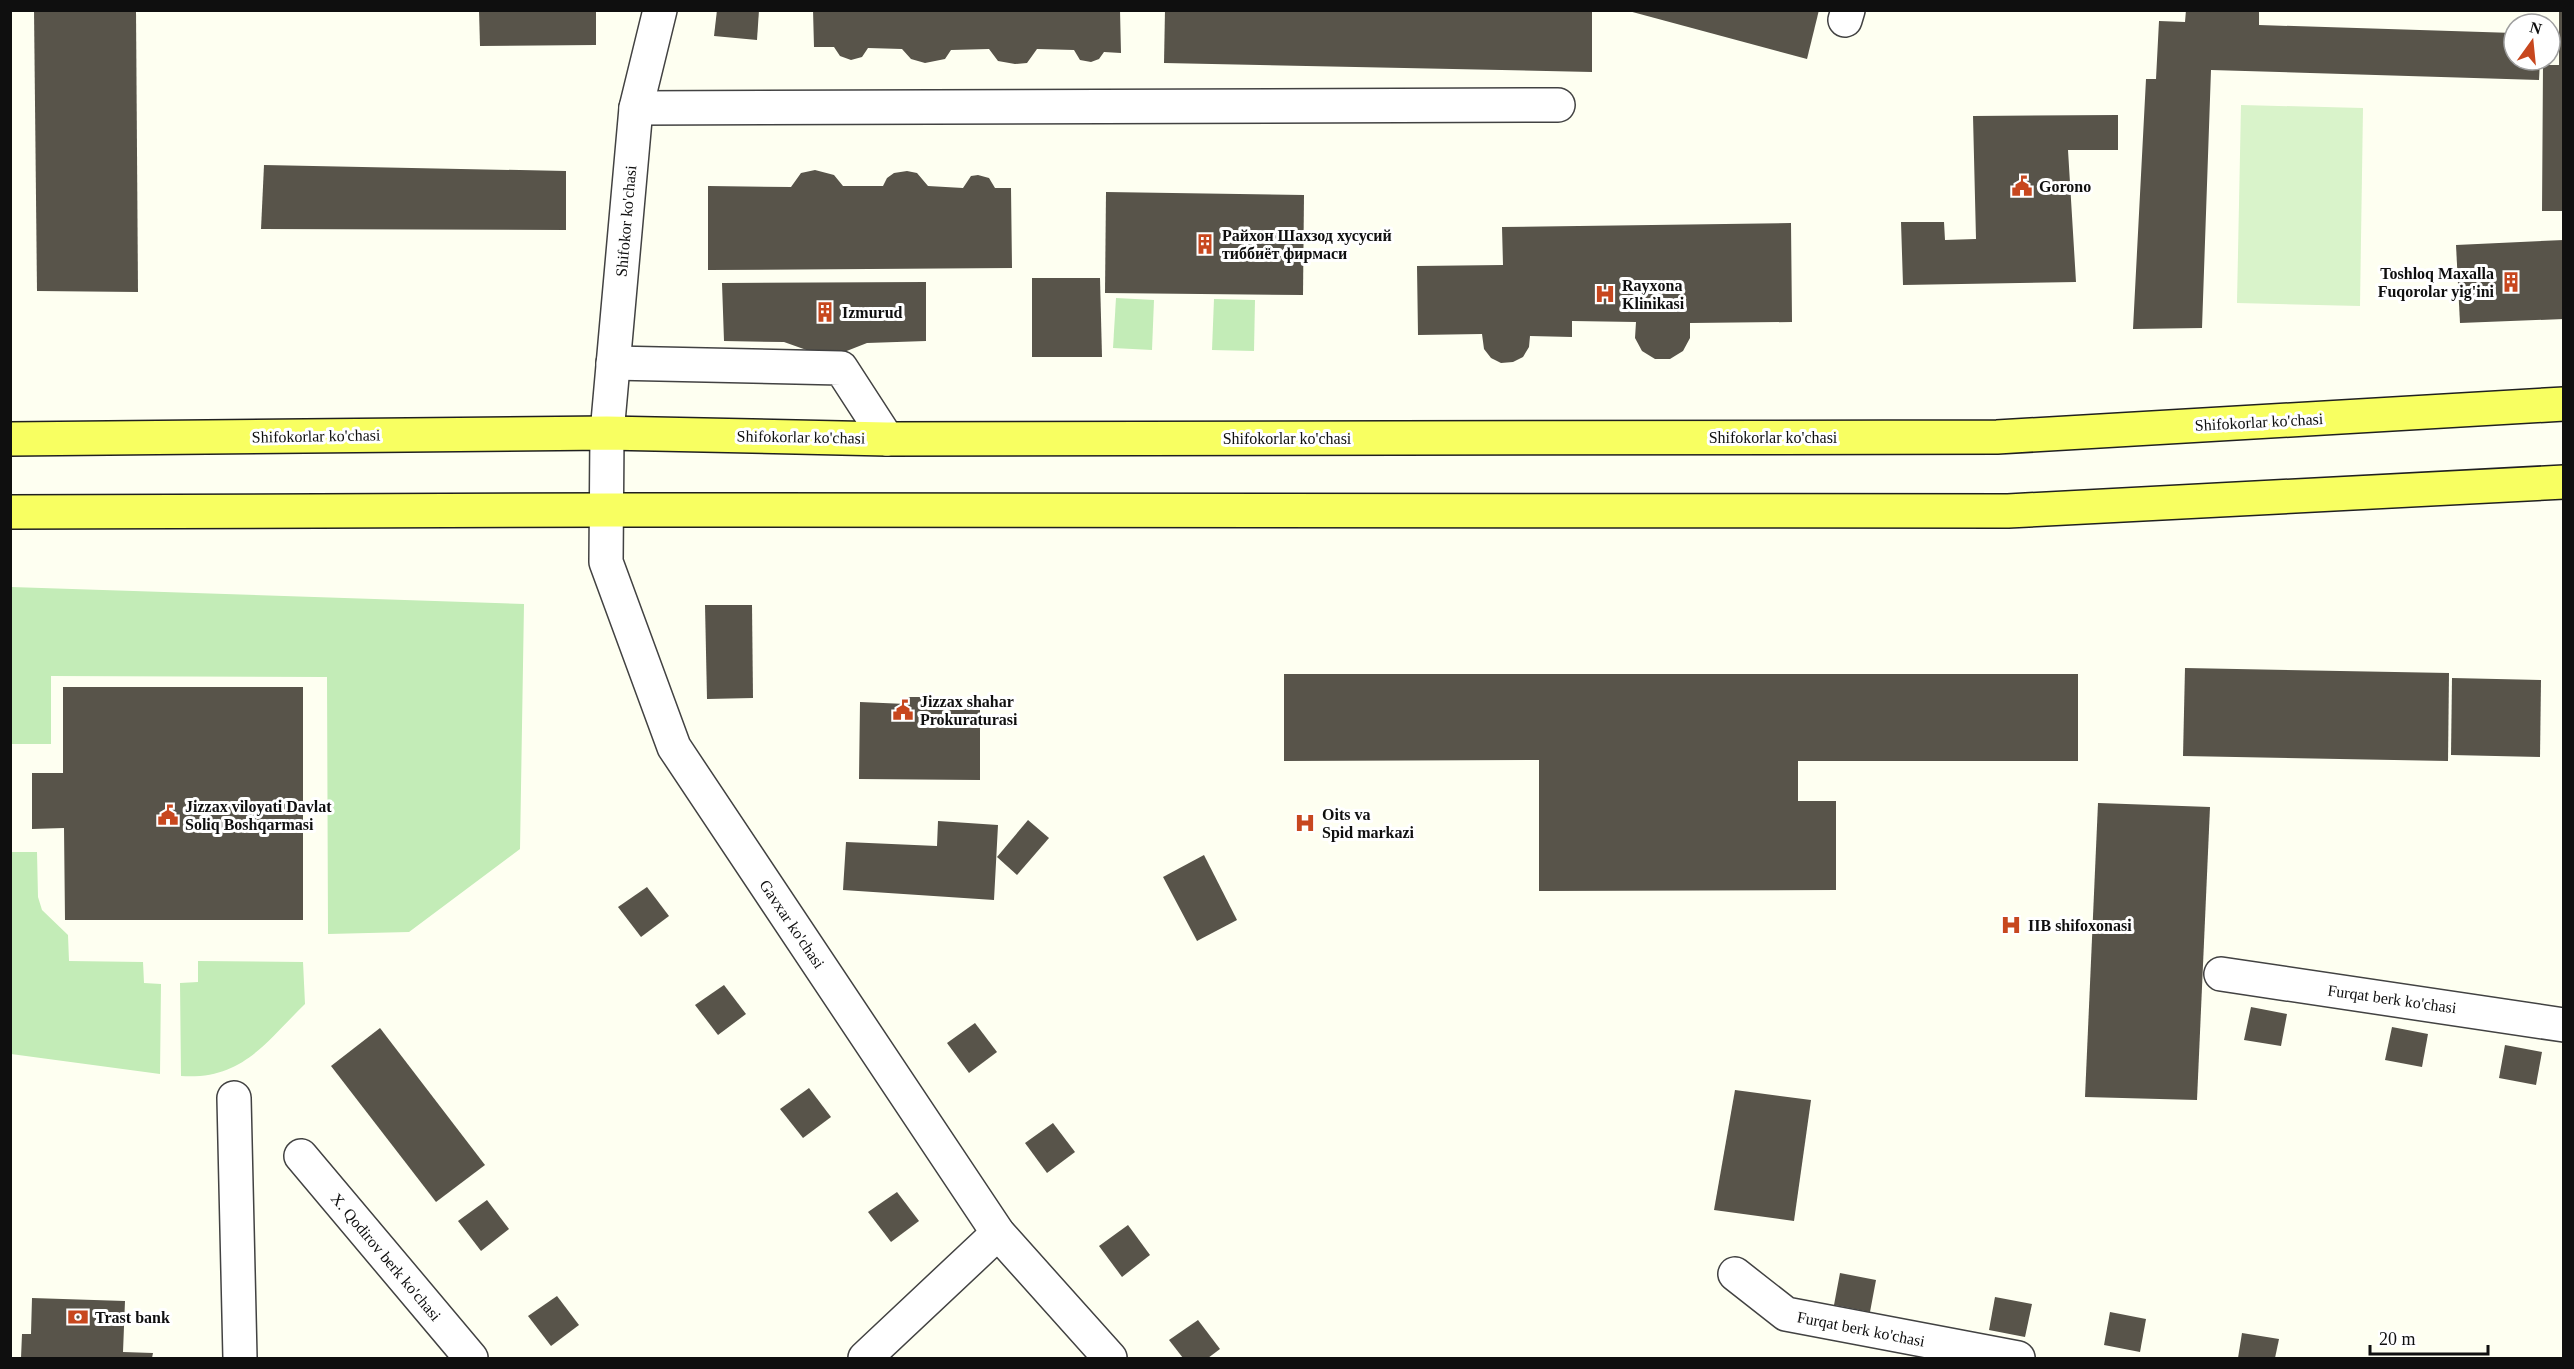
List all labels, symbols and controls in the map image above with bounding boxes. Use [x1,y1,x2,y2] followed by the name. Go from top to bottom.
[2502,12,2562,72] north arrow
[2528,18,2544,38] text: N
[613,164,639,277] street label: Shifokor ko'chasi
[2010,174,2034,198] public building icon: Gorono
[2039,178,2091,195] place label: Gorono
[1222,227,1392,263] place label: Райхон Шахзод хусусий тиббиёт фирмаси
[1193,232,1217,256] building icon: Райхон Шахзод хусусий тиббиёт фирмаси
[2378,265,2495,301] place label: Toshloq Maxalla Fuqorolar yig'ini
[2499,270,2523,294] building icon: Toshloq Maxalla Fuqorolar yig'ini
[1622,277,1685,312] place label: Rayxona Klinikasi
[1593,282,1617,306] hospital icon: Rayxona Klinikasi
[813,300,837,324] building icon: Izmurud
[842,304,903,321] place label: Izmurud
[2194,410,2324,434] street label: Shifokorlar ko'chasi
[252,426,381,446] street label: Shifokorlar ko'chasi
[737,427,866,447] street label: Shifokorlar ko'chasi
[1709,429,1838,446] street label: Shifokorlar ko'chasi
[1223,430,1352,447] street label: Shifokorlar ko'chasi
[920,693,1018,728] place label: Jizzax shahar Prokuraturasi
[891,698,915,722] public building icon: Jizzax shahar Prokuraturasi
[185,798,332,834] place label: Jizzax viloyati Davlat Soliq Boshqarmasi
[156,803,180,827] public building icon: Jizzax viloyati Davlat Soliq Boshqarmasi
[1322,806,1415,842] place label: Oits va Spid markazi
[1293,811,1317,835] hospital icon: Oits va Spid markazi
[756,877,828,972] street label: Gavxar ko'chasi
[1999,913,2023,937] hospital icon: IIB shifoxonasi
[2028,917,2132,934] place label: IIB shifoxonasi
[2326,982,2458,1018] street label: Furqat berk ko'chasi
[328,1190,445,1325] street label: X. Qodirov berk ko'chasi
[66,1305,90,1329] bank icon: Trast bank
[1795,1308,1927,1351] street label: Furqat berk ko'chasi
[95,1309,170,1326] place label: Trast bank
[2370,1318,2488,1356] scale bar
[2379,1329,2416,1349] text: 20 m

